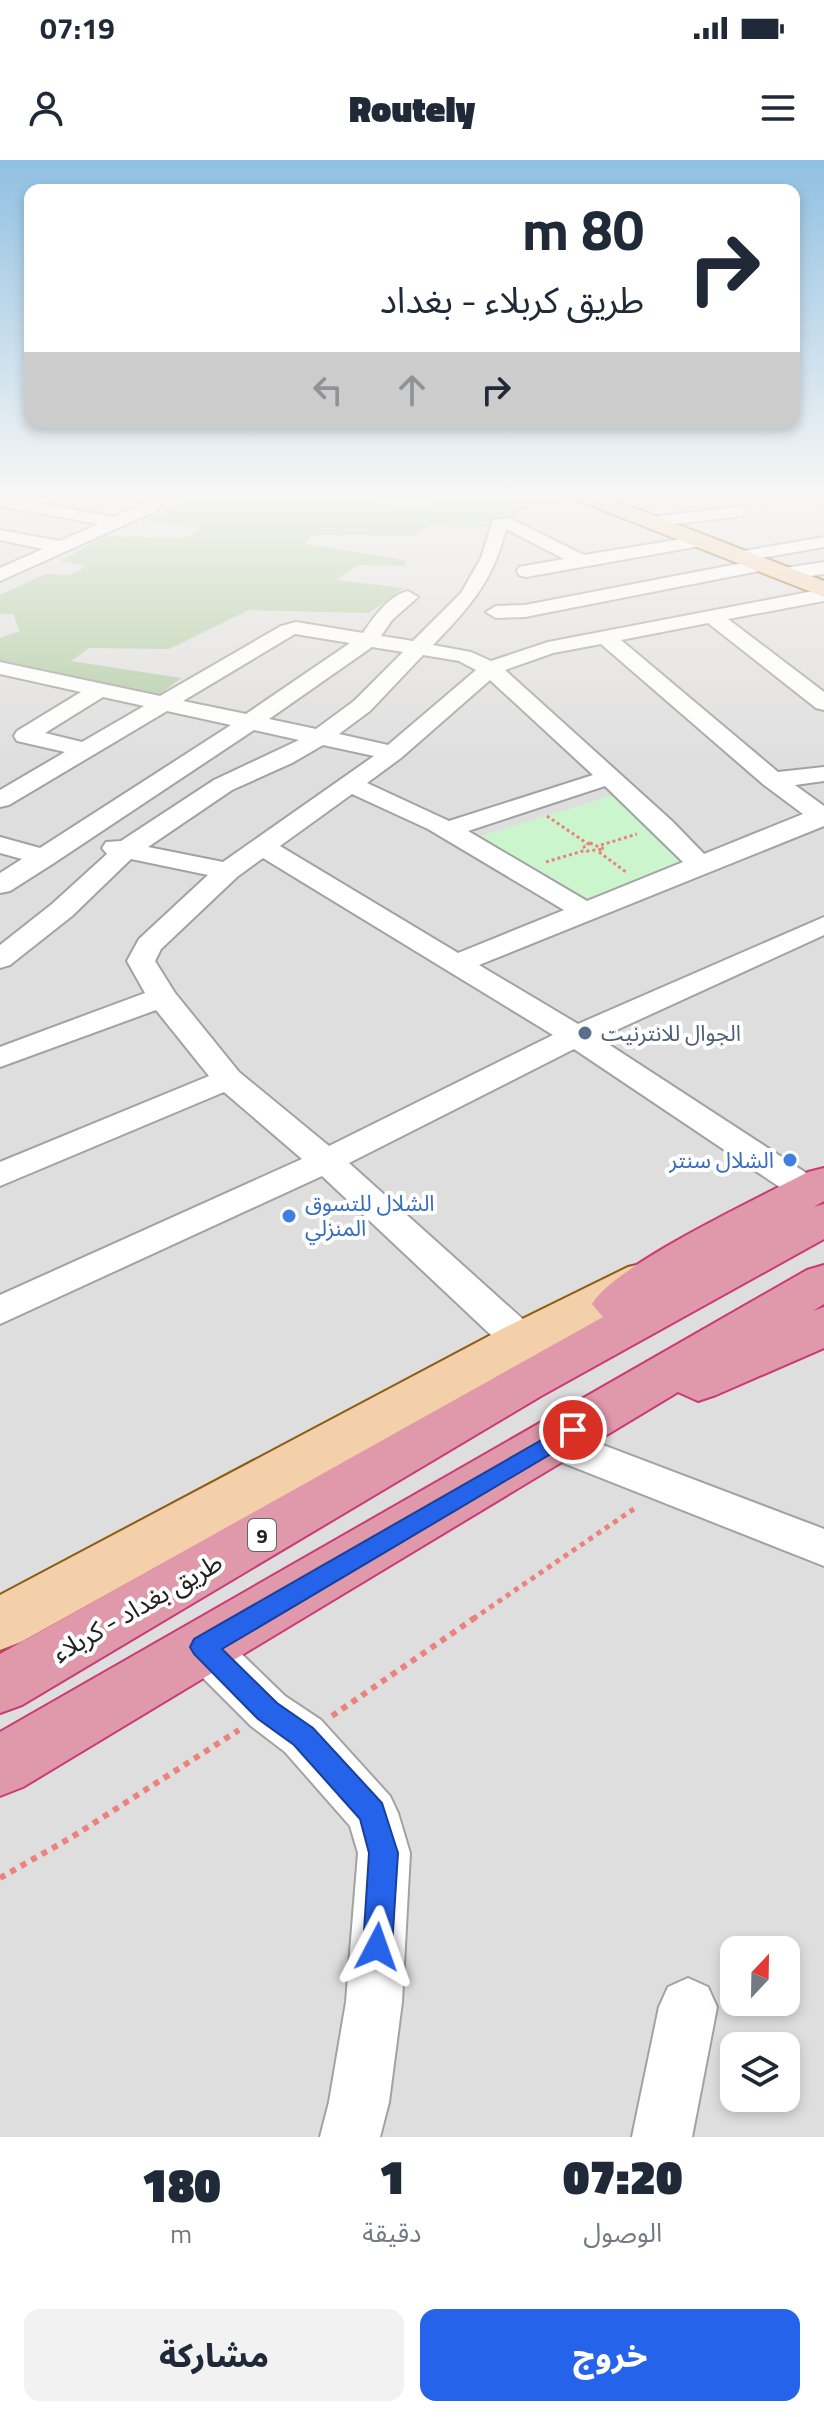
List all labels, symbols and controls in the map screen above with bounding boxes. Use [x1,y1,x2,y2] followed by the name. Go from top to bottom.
[40,5,115,51] text: 07:19
[349,81,475,136] text: Routely
[24,86,68,130] icon: person
[756,86,800,130] icon: menu
[522,187,644,272] text: 80 m
[672,216,776,320] icon: right
[380,272,644,327] text: طريق كربلاء - بغداد
[306,368,350,412] icon: left
[390,368,434,412] icon: ahead
[474,368,518,412] icon: right
[601,1016,741,1050] place label: الجوال للانترنيت
[576,1024,594,1042] marker: الجوال للانترنيت
[668,1143,774,1177] place label: الشلال سنتر
[781,1151,799,1169] marker: الشلال سنتر
[305,1186,435,1245] place label: الشلال للتسوق المنزلي
[280,1207,298,1225] marker: الشلال للتسوق المنزلي
[539,1396,607,1464] pin
[551,1408,595,1452] icon: arrive
[248,1519,276,1551] road number: 9
[45,1542,229,1672] street label: طريق بغداد - كربلاء
[335,1905,419,1989] position arrow
[720,1936,800,2016] north arrow
[720,1936,800,2112] map controls
[720,2032,800,2112] button: layers
[379,2140,405,2213] text: 1
[563,2140,682,2213] text: 07:20
[142,2148,221,2221] text: 180
[362,2213,422,2252] text: دقيقة
[583,2213,662,2252] text: الوصول
[170,2214,192,2253] text: m
[24,2309,404,2401] button: مشاركة
[420,2309,800,2401] button: خروج

